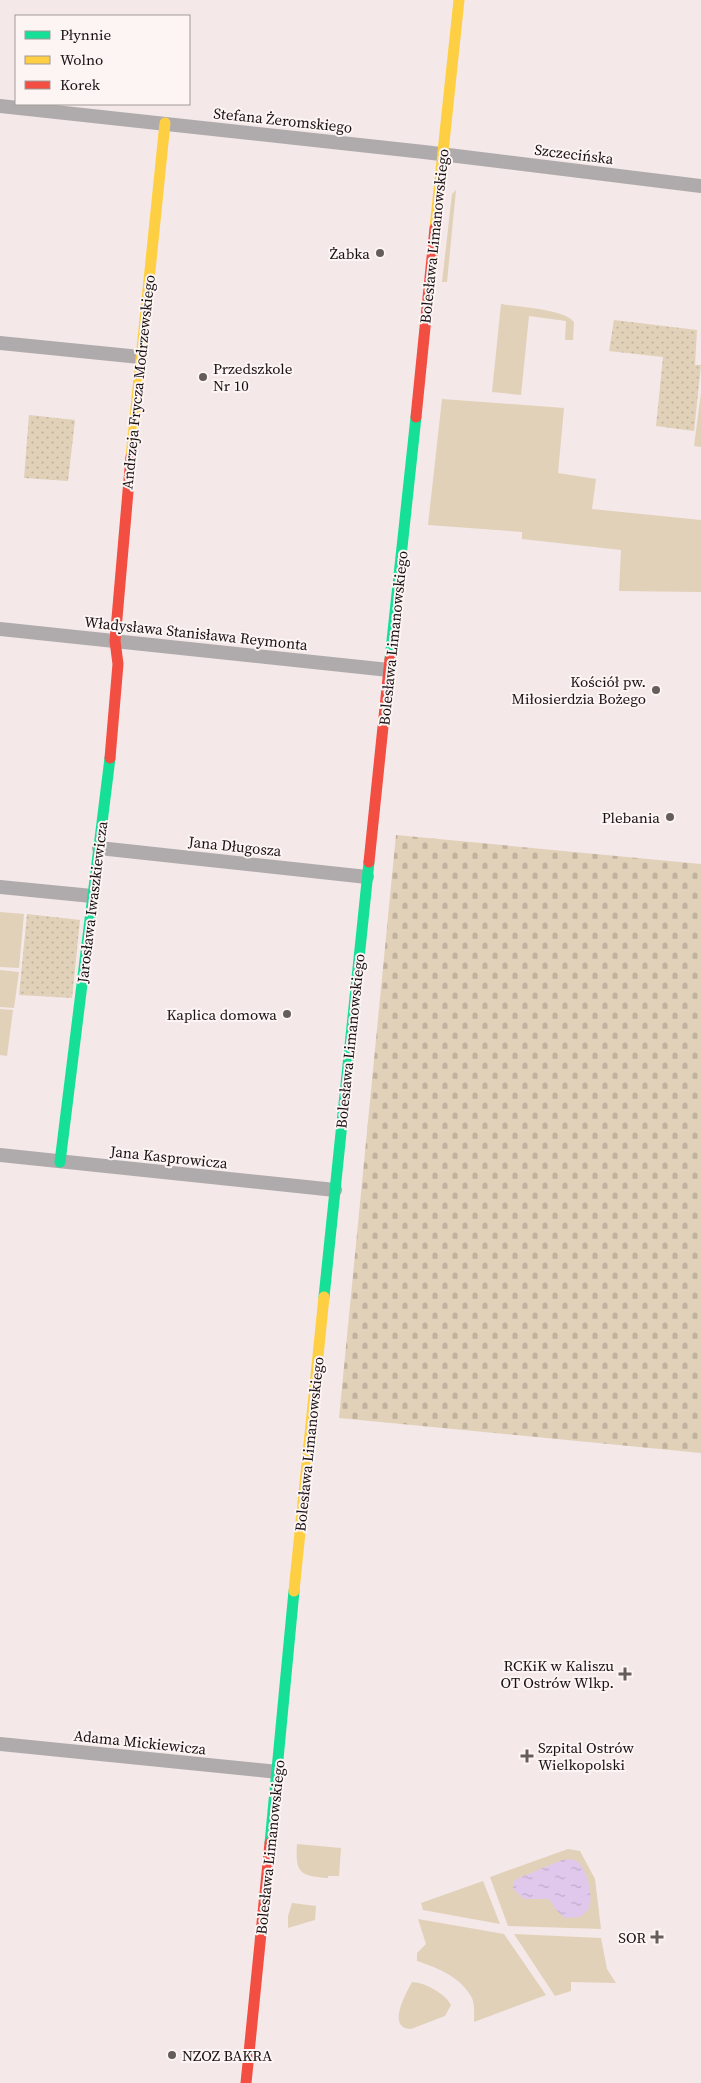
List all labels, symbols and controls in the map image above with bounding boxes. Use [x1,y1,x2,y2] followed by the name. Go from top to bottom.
[15,15,190,105] legend
[60,24,111,45] text: Płynnie
[60,49,103,70] text: Wolno
[60,74,101,95] text: Korek
[213,102,353,138] street label: Stefana Żeromskiego
[533,139,615,169] street label: Szczecińska
[414,148,454,324] street label: Bolesława Limanowskiego
[330,243,370,264] place label: Żabka
[374,247,386,259] marker: Żabka
[116,274,160,490] street label: Andrzeja Frycza Modrzewskiego
[213,358,293,396] place label: Przedszkole Nr 10
[197,371,209,383] marker: Przedszkole Nr 10
[373,550,413,726] street label: Bolesława Limanowskiego
[83,611,309,655] street label: Władysława Stanisława Reymonta
[512,671,646,709] place label: Kościół pw. Miłosierdzia Bożego
[650,684,662,696] marker: Kościół pw. Miłosierdzia Bożego
[602,807,660,828] place label: Plebania
[664,811,676,823] marker: Plebania
[72,820,112,985] street label: Jarosława Iwaszkiewicza
[187,831,283,861] street label: Jana Długosza
[330,953,370,1129] street label: Bolesława Limanowskiego
[166,1004,277,1025] place label: Kaplica domowa
[281,1008,293,1020] marker: Kaplica domowa
[108,1140,229,1174] street label: Jana Kasprowicza
[289,1356,329,1532] street label: Bolesława Limanowskiego
[500,1655,614,1693] place label: RCKiK w Kaliszu OT Ostrów Wlkp.
[618,1667,632,1681] marker: RCKiK w Kaliszu OT Ostrów Wlkp.
[73,1725,208,1759] street label: Adama Mickiewicza
[538,1737,634,1775] place label: Szpital Ostrów Wielkopolski
[520,1749,534,1763] marker: Szpital Ostrów Wielkopolski
[250,1759,290,1935] street label: Bolesława Limanowskiego
[618,1927,646,1948] place label: SOR
[650,1930,664,1944] marker: SOR
[182,2045,272,2066] place label: NZOZ BAKRA
[166,2049,178,2061] marker: NZOZ BAKRA

